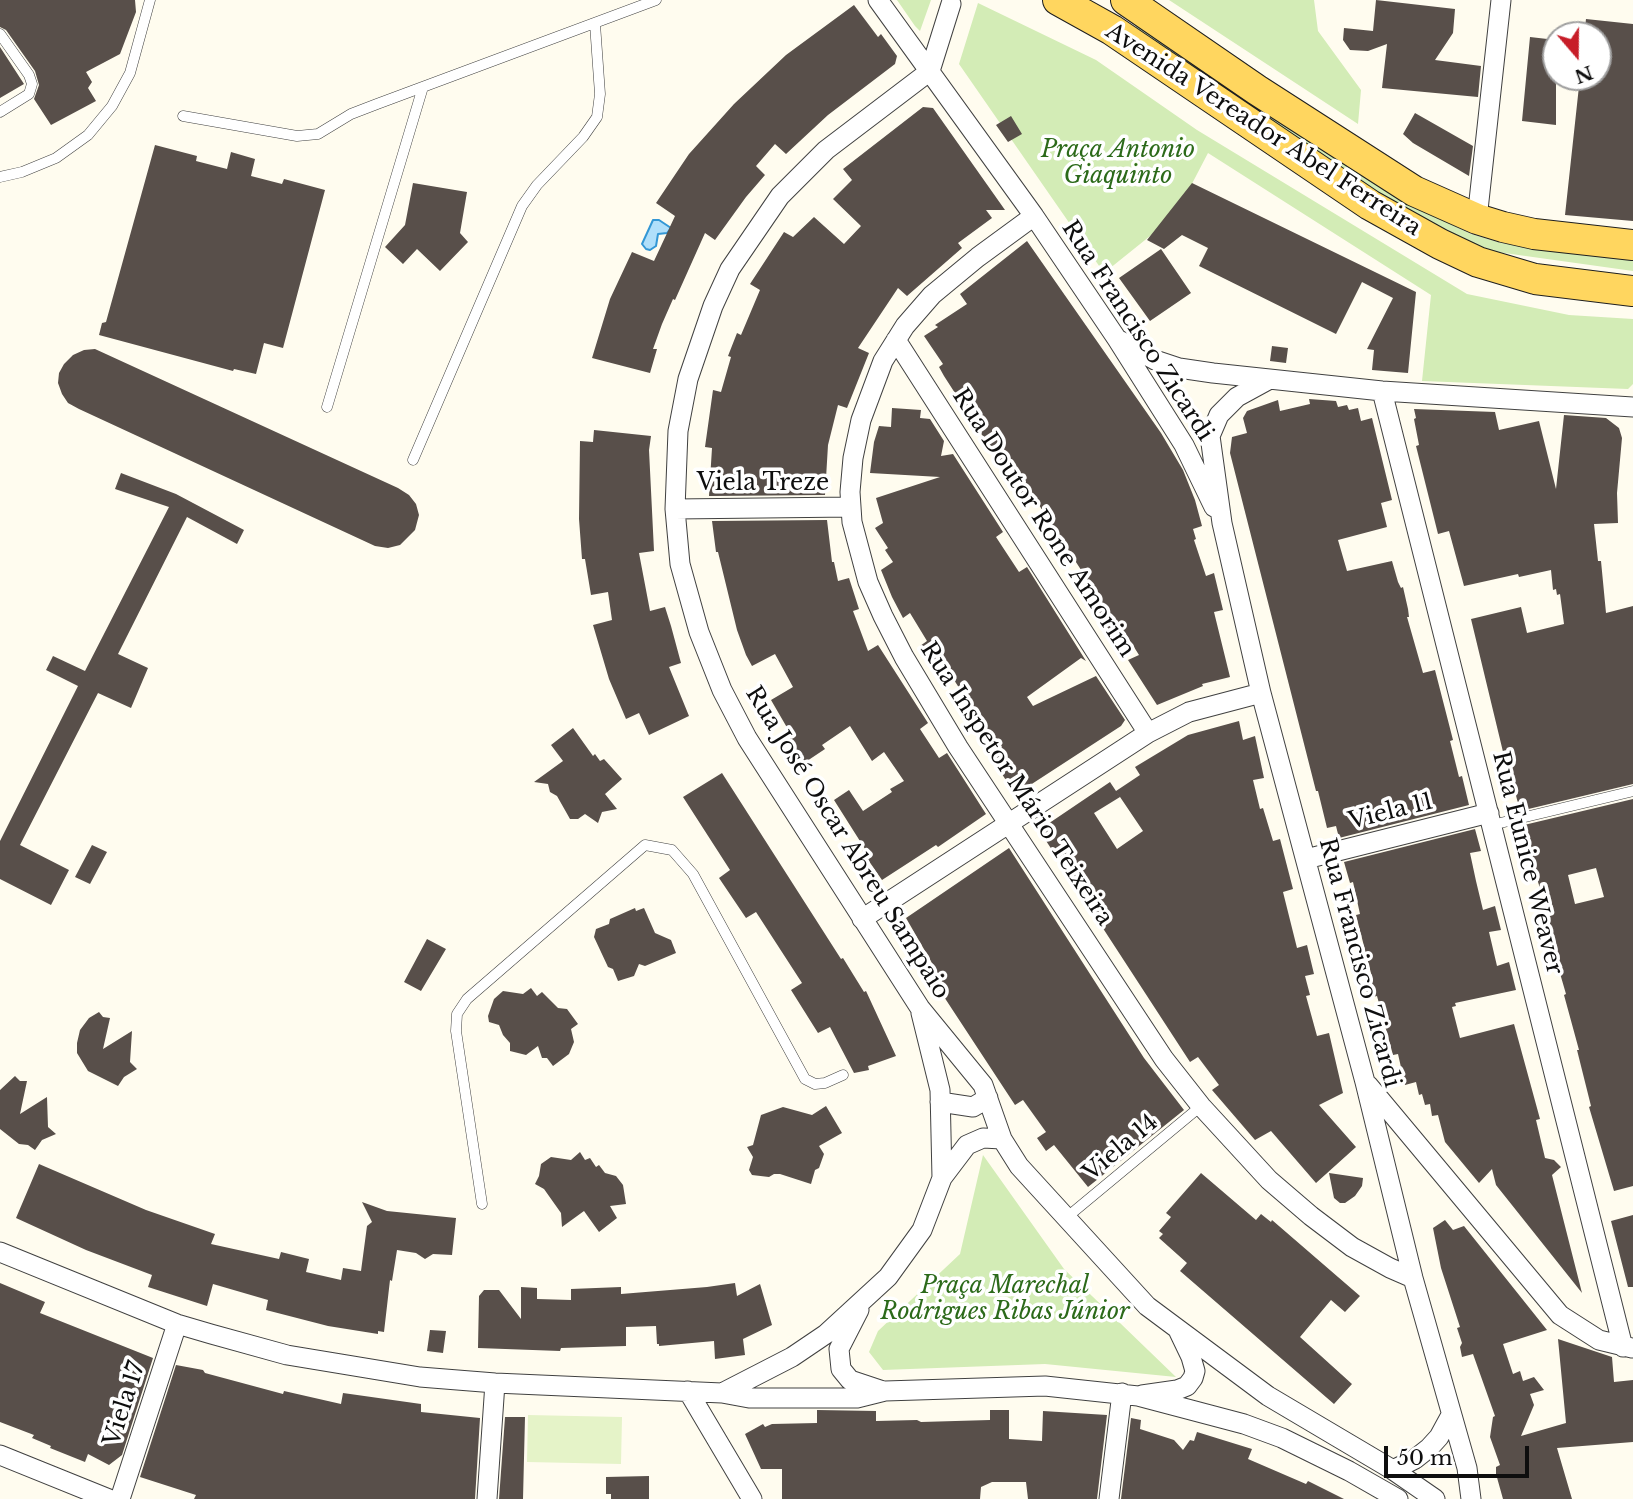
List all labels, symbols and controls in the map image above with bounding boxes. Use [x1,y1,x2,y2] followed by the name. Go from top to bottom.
[1100,18,1426,242] street label: Avenida Vereador Abel Ferreira
[1542,21,1612,91] north arrow
[1571,60,1596,88] text: N
[1041,137,1195,191] park label: Praça Antonio Giaquinto
[1055,216,1219,446] street label: Rua Francisco Zicardi
[946,384,1140,662] street label: Rua Doutor Rone Amorim
[697,470,829,498] street label: Viela Treze
[914,637,1118,931] street label: Rua Inspetor Mário Teixeira
[739,682,955,1004] street label: Rua José Oscar Abreu Sampaio
[1486,748,1568,978] street label: Rua Eunice Weaver
[1346,788,1436,836] street label: Viela 11
[1312,835,1406,1091] street label: Rua Francisco Zicardi
[1078,1109,1164,1187] street label: Viela 14
[880,1273,1130,1327] park label: Praça Marechal Rodrigues Ribas Júnior
[98,1358,152,1450] street label: Viela 17
[1388,1432,1533,1476] scale bar
[1397,1445,1452,1471] text: 50 m

